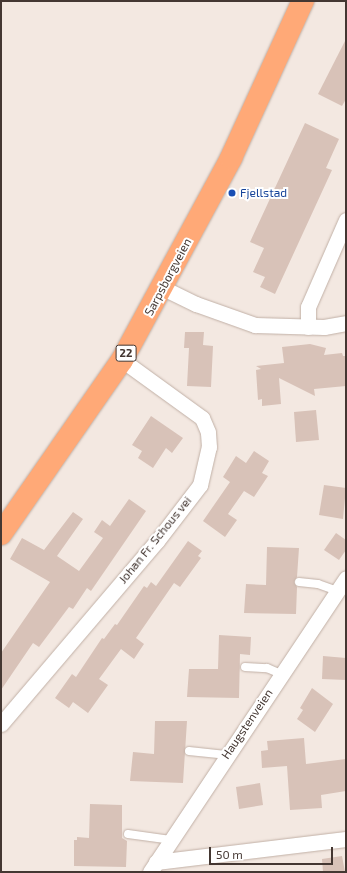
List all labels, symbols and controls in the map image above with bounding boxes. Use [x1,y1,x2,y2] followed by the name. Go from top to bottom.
[240,186,287,200] place label: Fjellstad
[227,188,237,198] marker: Fjellstad
[142,236,194,318] street label: Sarpsborgveien
[115,344,137,362] road number: 22
[116,494,194,586] street label: Johan Fr. Schous vei
[218,686,276,762] street label: Haugstenveien
[211,839,335,865] scale bar
[216,847,243,861] text: 50 m

